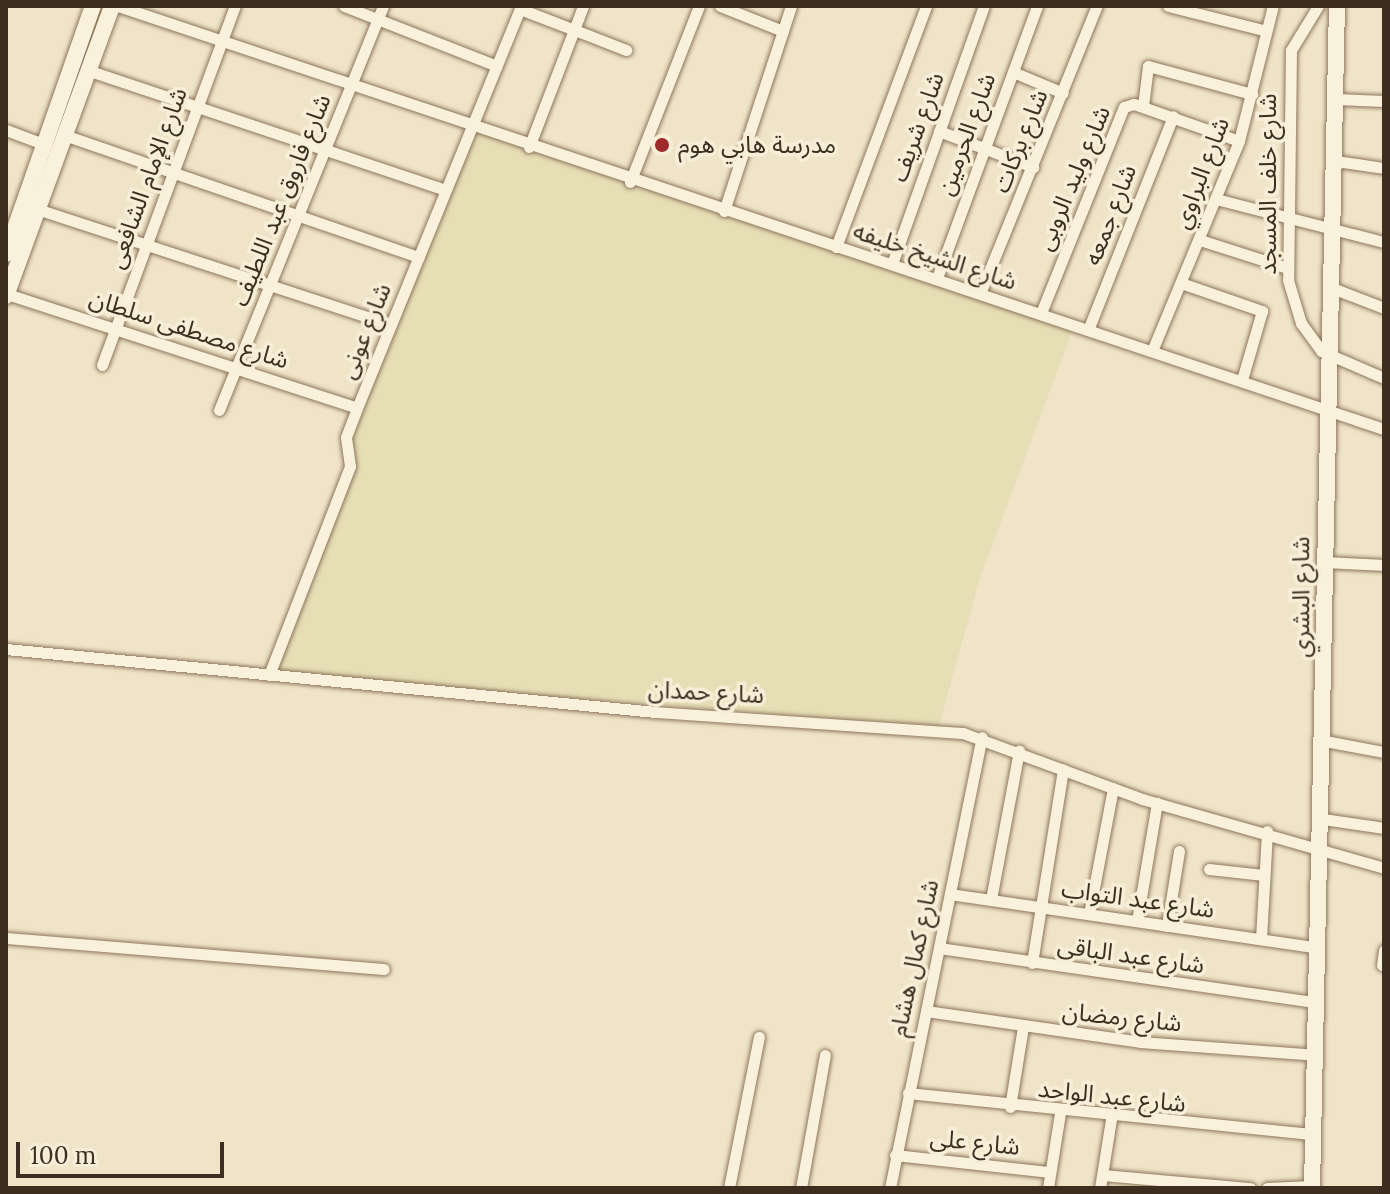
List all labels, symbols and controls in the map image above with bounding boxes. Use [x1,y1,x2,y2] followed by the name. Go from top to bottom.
[884,68,950,186] street label: شارع شريف
[931,69,1001,199] street label: شارع الحرمين
[101,84,193,272] street label: شارع الإمام الشافعى
[986,85,1054,197] street label: شارع بركات
[225,90,337,310] street label: شارع فاروق عبد اللطيف
[1254,93,1282,275] street label: شارع خلف المسجد
[1030,101,1116,255] street label: شارع وليد الروبى
[1167,113,1235,233] street label: شارع البراوي
[678,131,836,159] place label: مدرسة هابي هوم
[653,136,671,154] marker: مدرسة هابي هوم
[1078,161,1142,269] street label: شارع جمعه
[850,216,1020,296] street label: شارع الشيخ خليفه
[333,279,397,383] street label: شارع عونى
[86,283,292,375] street label: شارع مصطفى سلطان
[1287,536,1315,658] street label: شارع البشري
[647,675,765,709] street label: شارع حمدان
[1060,874,1216,924] street label: شارع عبد التواب
[883,877,945,1039] street label: شارع كمال هشام
[1056,930,1206,980] street label: شارع عبد الباقى
[1061,996,1183,1038] street label: شارع رمضان
[1037,1074,1187,1118] street label: شارع عبد الواحد
[929,1123,1021,1161] street label: شارع على
[20,1126,228,1176] scale bar
[30,1140,96,1171] text: 100 m

